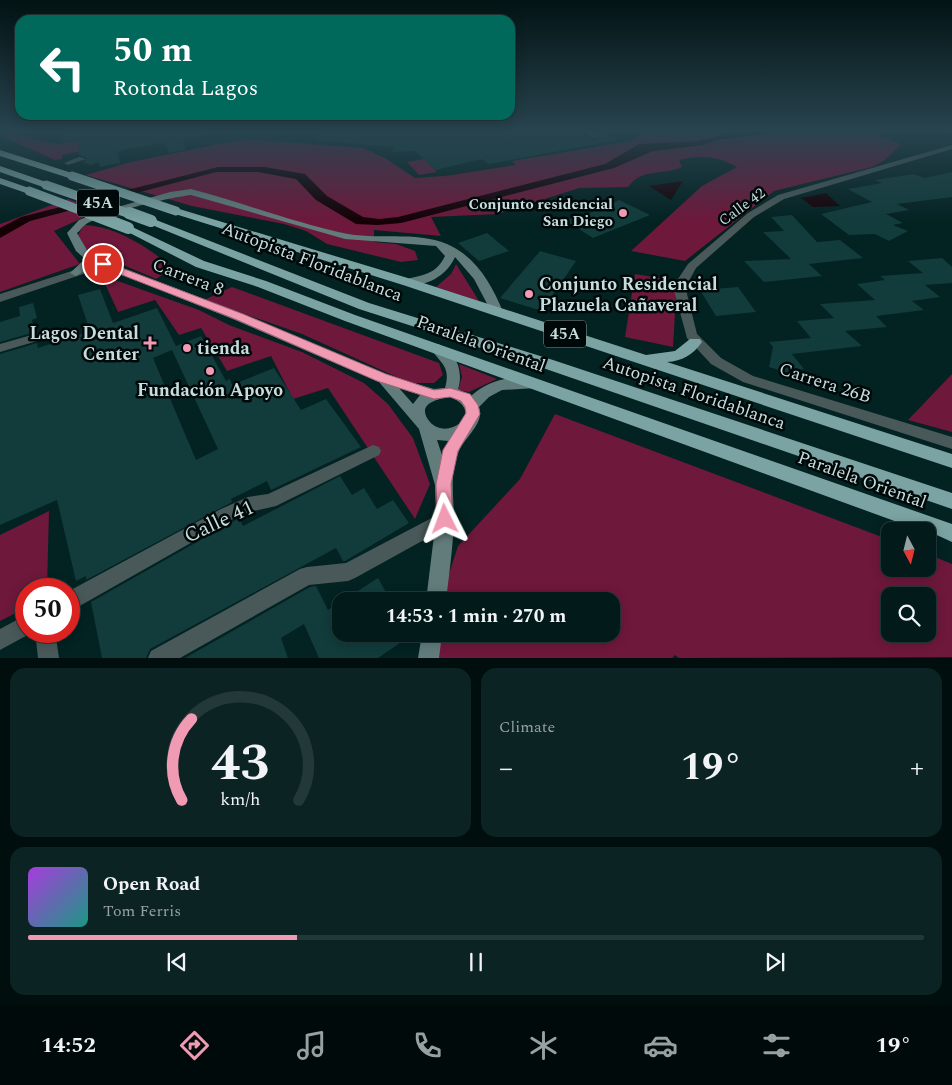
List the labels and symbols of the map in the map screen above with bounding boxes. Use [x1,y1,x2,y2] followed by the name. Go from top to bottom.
[714,182,770,232] street label: Calle 42
[77,190,119,217] road number: 45A
[469,193,613,233] place label: Conjunto residencial San Diego
[617,207,629,219] marker: Conjunto residencial San Diego
[218,215,407,309] street label: Autopista Floridablanca
[82,243,124,285] pin
[148,251,228,303] street label: Carrera 8
[539,271,718,319] place label: Conjunto Residencial Plazuela Cañaveral
[523,288,535,300] marker: Conjunto Residencial Plazuela Cañaveral
[413,308,549,380] street label: Paralela Oriental
[30,320,139,368] place label: Lagos Dental Center
[544,320,586,348] road number: 45A
[197,335,250,362] place label: tienda
[143,336,157,350] marker: Lagos Dental Center
[181,342,193,354] marker: tienda
[599,349,789,437] street label: Autopista Floridablanca
[775,355,875,411] street label: Carrera 26B
[204,365,216,377] marker: Fundación Apoyo
[137,377,283,404] place label: Fundación Apoyo
[794,444,930,516] street label: Paralela Oriental
[179,492,259,552] street label: Calle 41
[418,492,470,544] position arrow
[881,522,936,578] north arrow
[15,578,80,643] speed limit sign: 50

